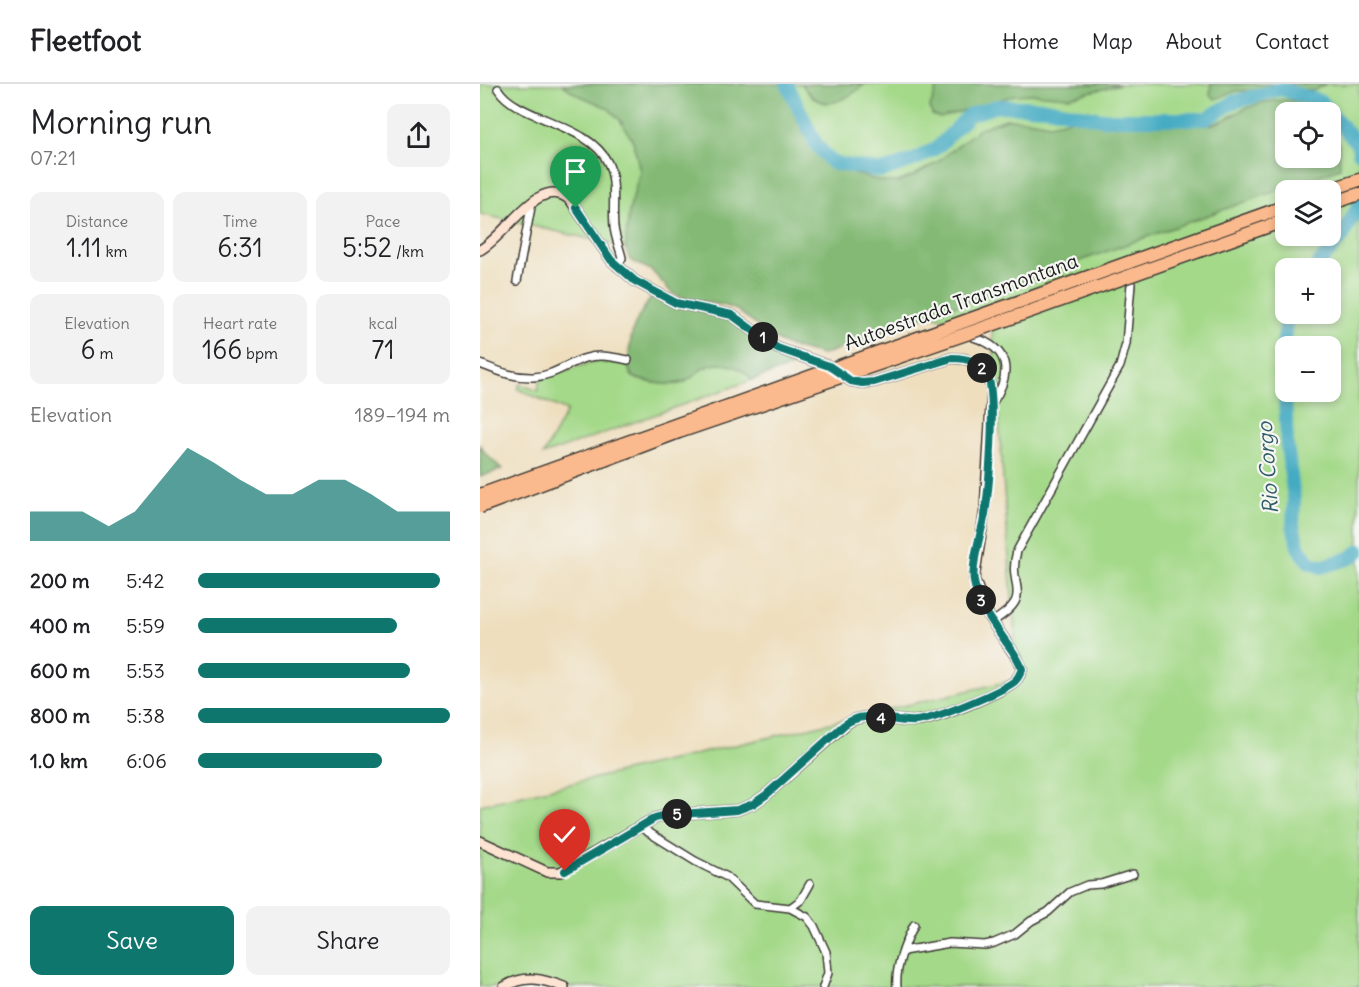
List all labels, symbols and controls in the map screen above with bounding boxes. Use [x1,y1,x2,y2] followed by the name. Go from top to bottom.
[30,23,141,59] text: Fleetfoot
[1002,28,1059,55] text: Home
[1092,28,1133,55] text: Map
[1166,28,1222,55] text: About
[1255,28,1329,55] text: Contact
[30,101,212,143] text: Morning run
[1275,102,1341,402] map controls
[1275,102,1341,168] button: locate
[387,104,450,167] button: share
[30,145,76,170] text: 07:21
[550,146,601,208] pin
[559,155,592,188] icon: arrive
[1275,180,1341,246] button: layers
[66,211,128,231] text: Distance
[223,211,257,231] text: Time
[366,211,400,231] text: Pace
[66,231,102,264] text: 1.11
[217,231,263,264] text: 6:31
[342,231,392,264] text: 5:52
[102,241,128,261] text: km
[392,241,424,261] text: /km
[841,248,1081,355] street label: Autoestrada Transmontana
[1275,258,1341,324] button: +
[64,313,130,333] text: Elevation
[203,313,277,333] text: Heart rate
[369,313,397,333] text: kcal
[748,322,778,352] pin: 1
[760,327,766,347] text: 1
[81,333,96,366] text: 6
[202,333,242,366] text: 166
[371,333,395,366] text: 71
[1275,336,1341,402] button: −
[96,343,113,363] text: m
[242,343,278,363] text: bpm
[967,353,997,383] pin: 2
[978,358,986,378] text: 2
[30,402,112,427] text: Elevation
[354,402,450,427] text: 189–194 m
[1251,420,1284,515] water label: Rio Corgo
[30,568,90,593] text: 200 m
[126,568,165,593] text: 5:42
[966,585,996,615] pin: 3
[976,590,986,610] text: 3
[30,613,90,638] text: 400 m
[126,613,165,638] text: 5:59
[30,658,90,683] text: 600 m
[126,658,165,683] text: 5:53
[30,703,90,728] text: 800 m
[126,703,165,728] text: 5:38
[866,703,896,733] pin: 4
[876,708,886,728] text: 4
[30,748,88,773] text: 1.0 km
[126,748,167,773] text: 6:06
[662,799,692,829] pin: 5
[672,804,682,824] text: 5
[539,809,590,871] pin
[548,818,581,851] icon: check
[30,906,234,975] button: Save
[246,906,450,975] button: Share

